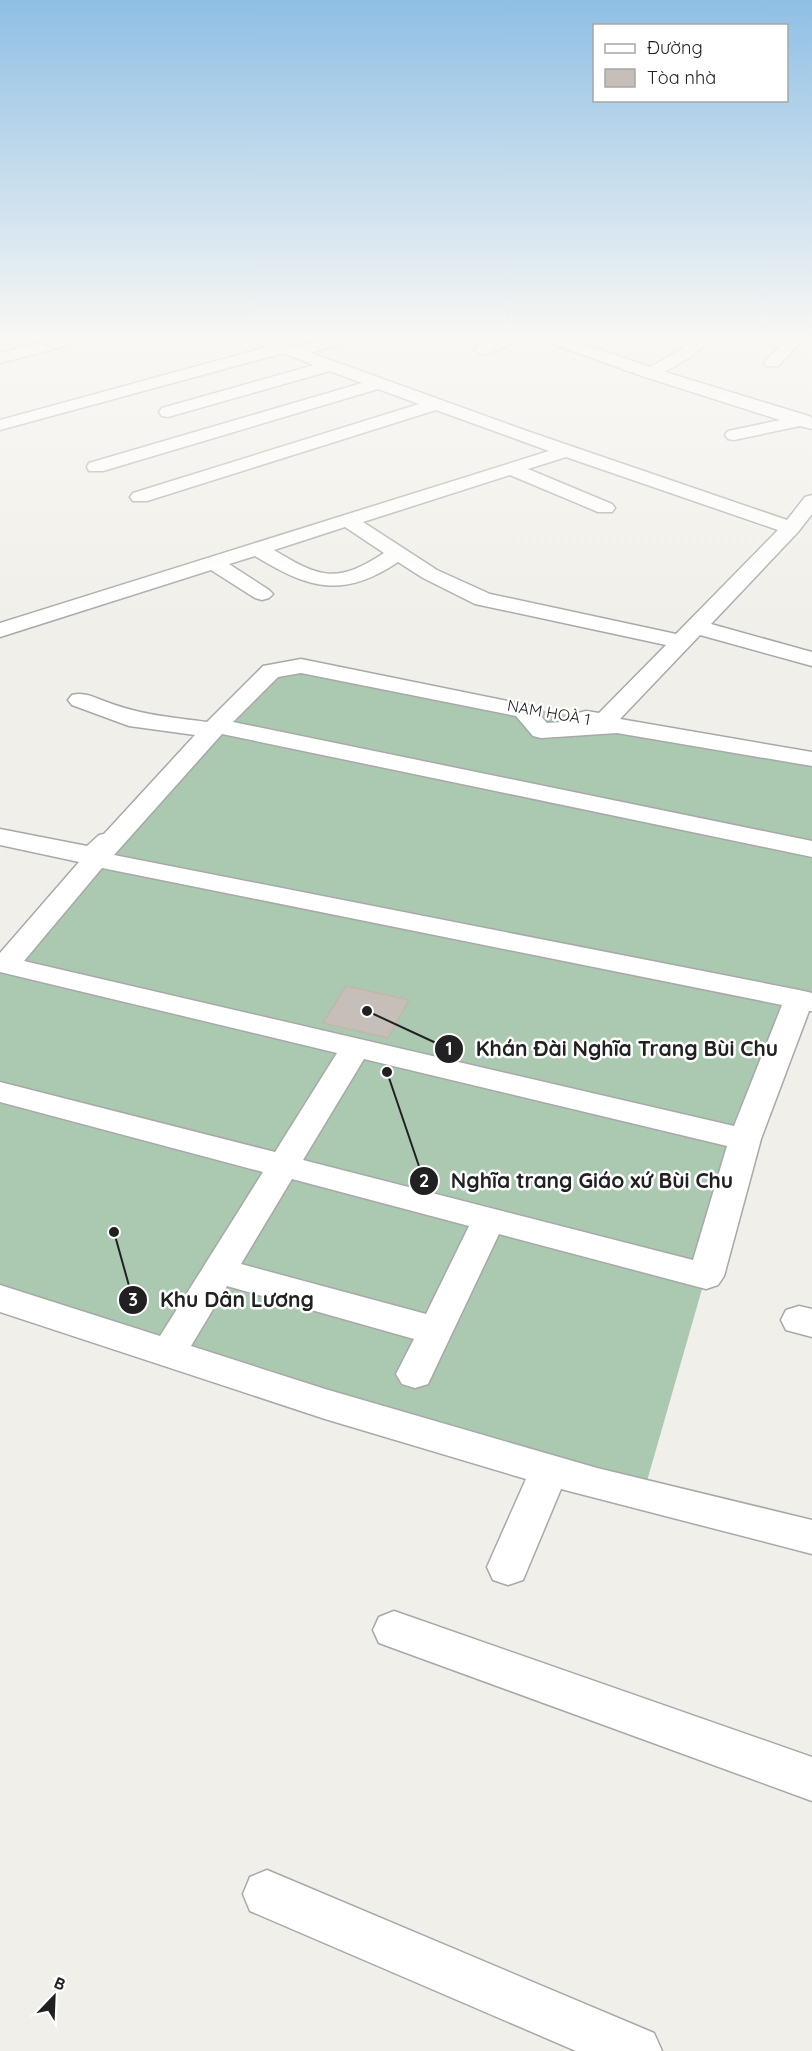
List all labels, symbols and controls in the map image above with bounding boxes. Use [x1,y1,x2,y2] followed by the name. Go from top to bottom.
[593,24,788,102] legend
[647,36,703,59] text: Đường
[647,66,716,89] text: Tòa nhà
[506,695,592,729] street label: NAM HOÀ 1
[434,1029,790,1068] callout: Khán Đài Nghĩa Trang Bùi Chu
[476,1035,778,1061] text: Khán Đài Nghĩa Trang Bùi Chu
[445,1037,453,1060] text: 1
[409,1161,745,1200] callout: Nghĩa trang Giáo xứ Bùi Chu
[451,1167,733,1193] text: Nghĩa trang Giáo xứ Bùi Chu
[419,1169,429,1192] text: 2
[118,1281,326,1320] callout: Khu Dân Lương
[160,1286,314,1312] text: Khu Dân Lương
[128,1288,138,1311] text: 3
[24,1967,84,2027] north arrow
[51,1972,69,1994] text: B

